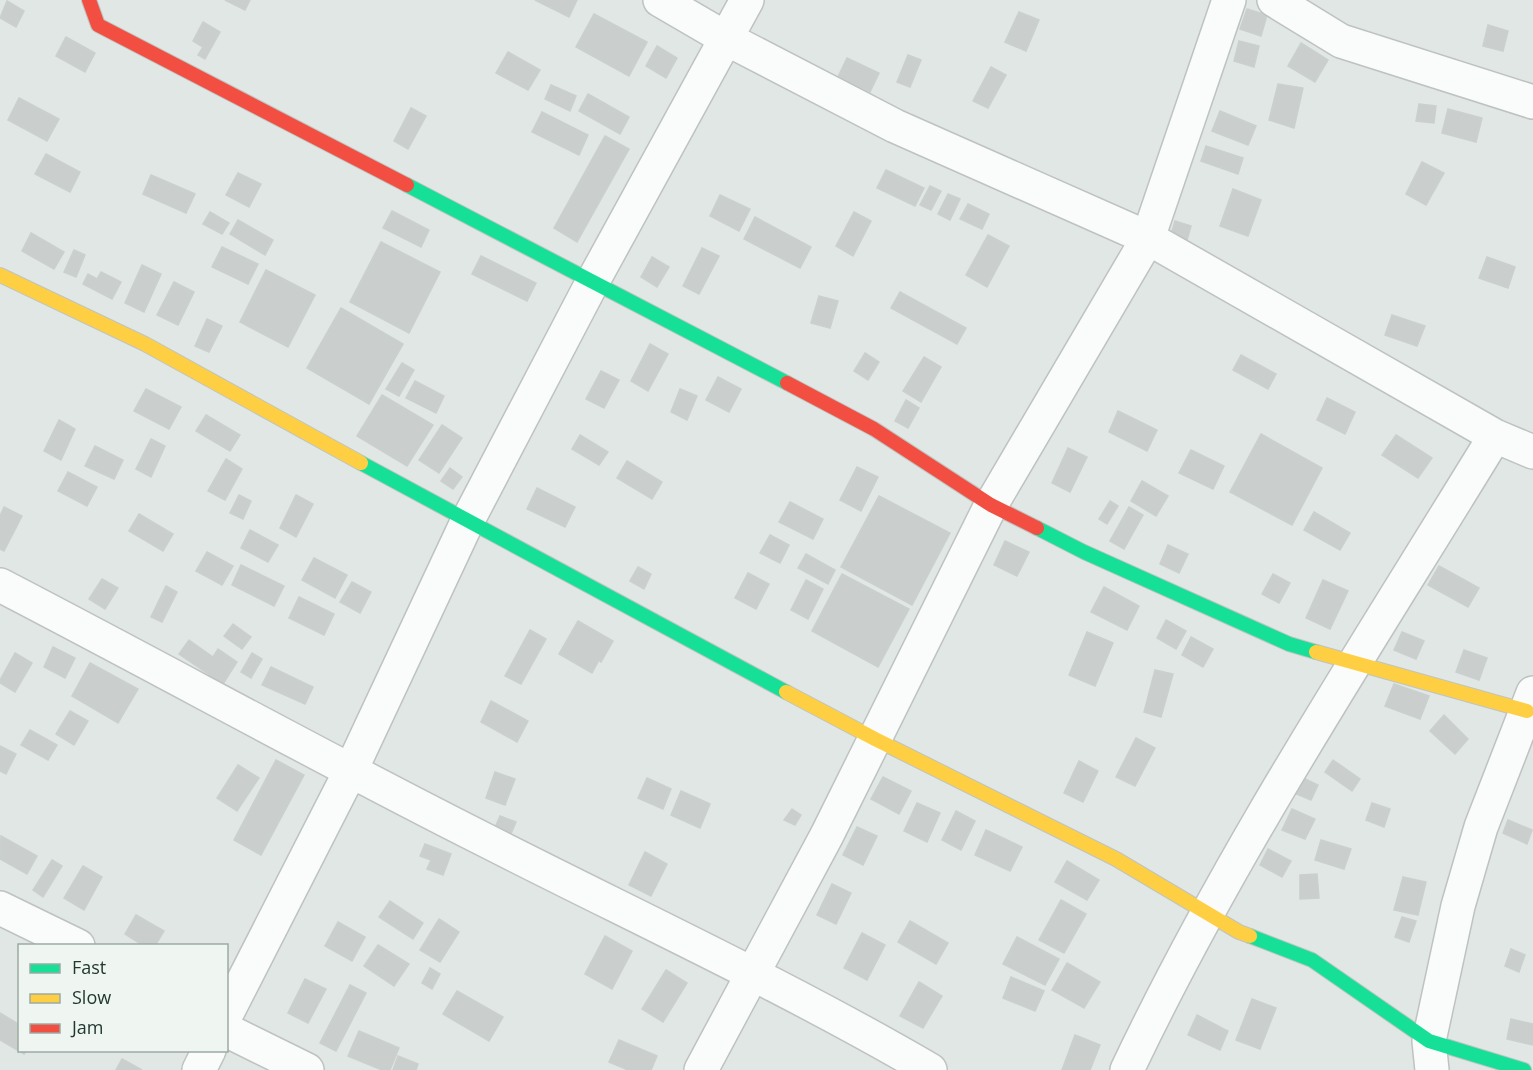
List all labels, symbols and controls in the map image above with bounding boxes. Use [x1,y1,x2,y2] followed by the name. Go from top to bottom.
[18,944,228,1052] legend
[72,955,106,979] text: Fast
[72,985,111,1009] text: Slow
[70,1015,104,1039] text: Jam

